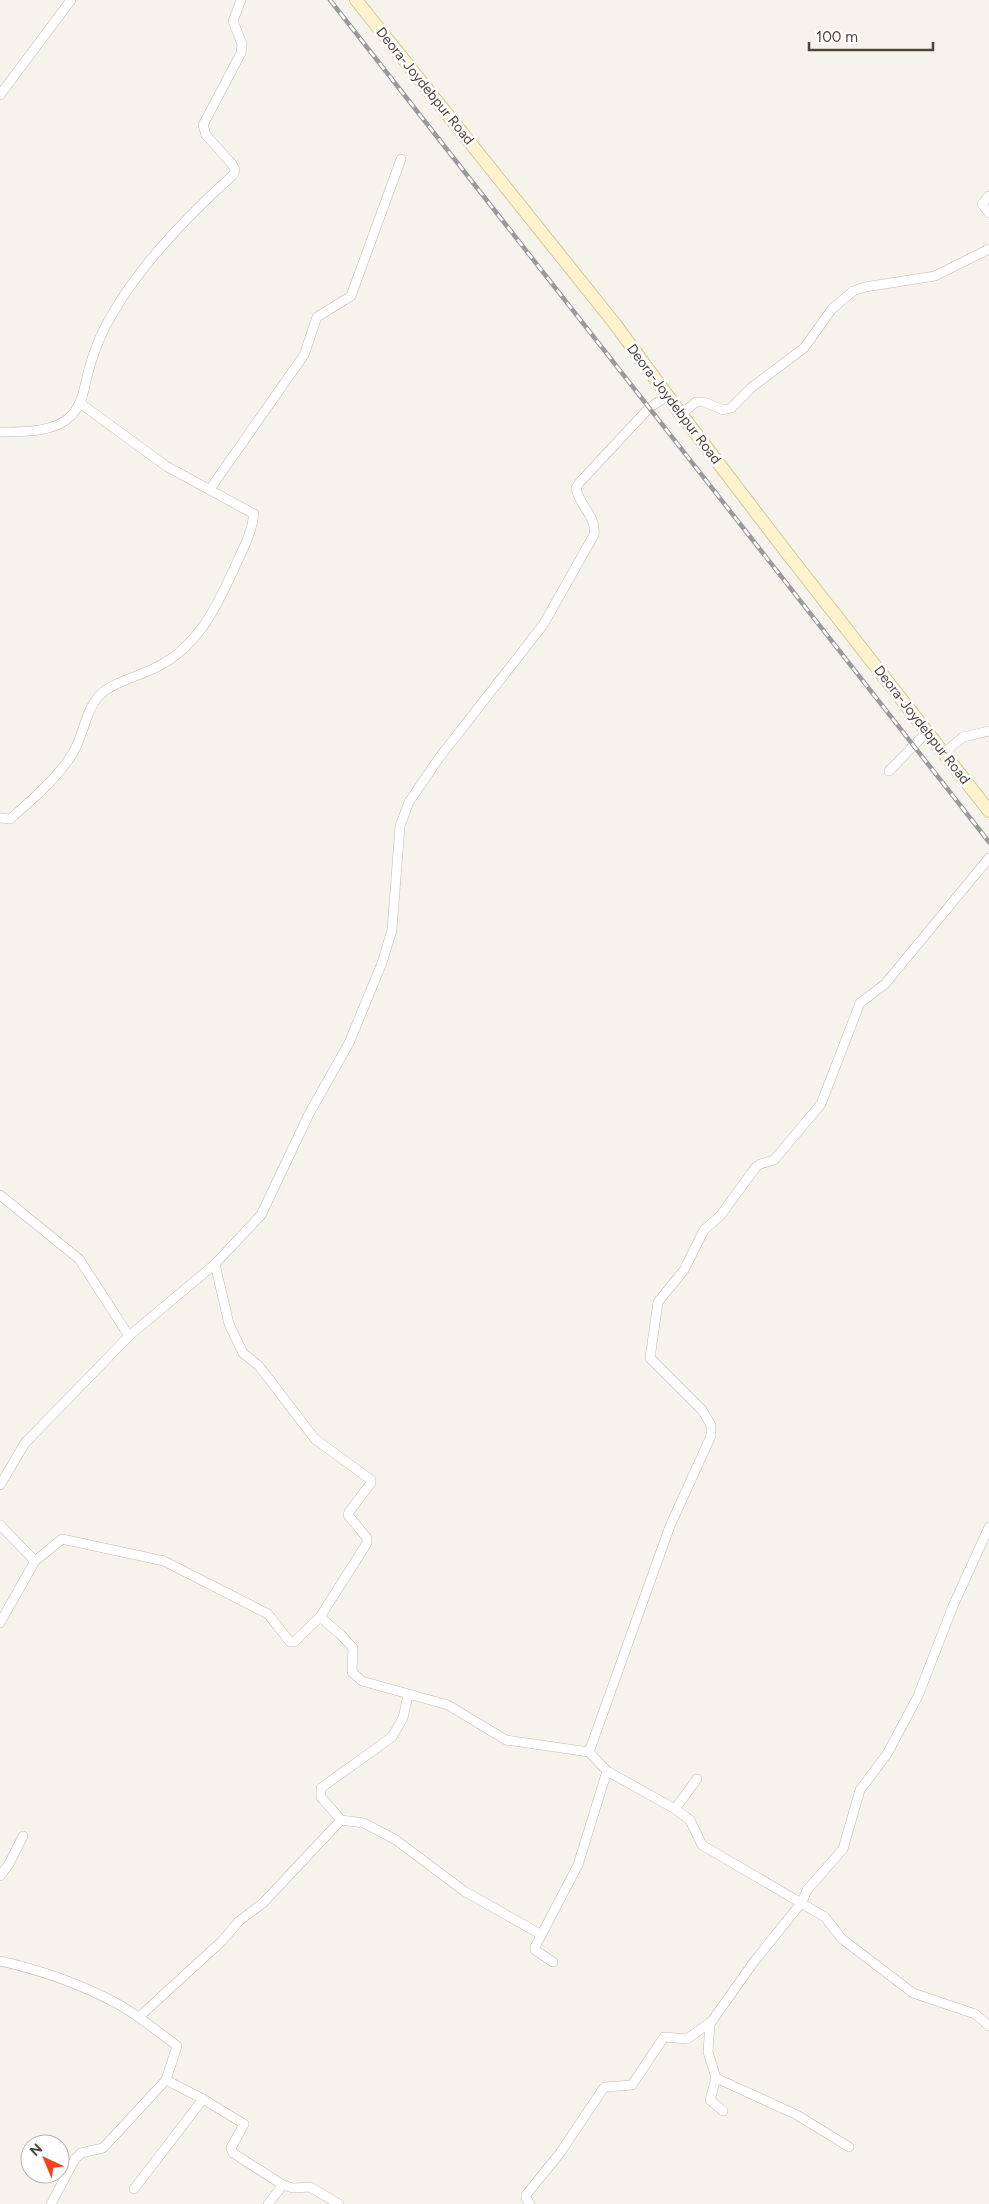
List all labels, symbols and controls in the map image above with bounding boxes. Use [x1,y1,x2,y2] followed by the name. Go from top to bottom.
[809,20,933,52] scale bar
[372,24,478,148] street label: Deora-Joydebpur Road
[816,28,858,46] text: 100 m
[623,341,725,467] street label: Deora-Joydebpur Road
[870,662,974,788] street label: Deora-Joydebpur Road
[20,2134,70,2184] north arrow
[27,2140,46,2160] text: N

